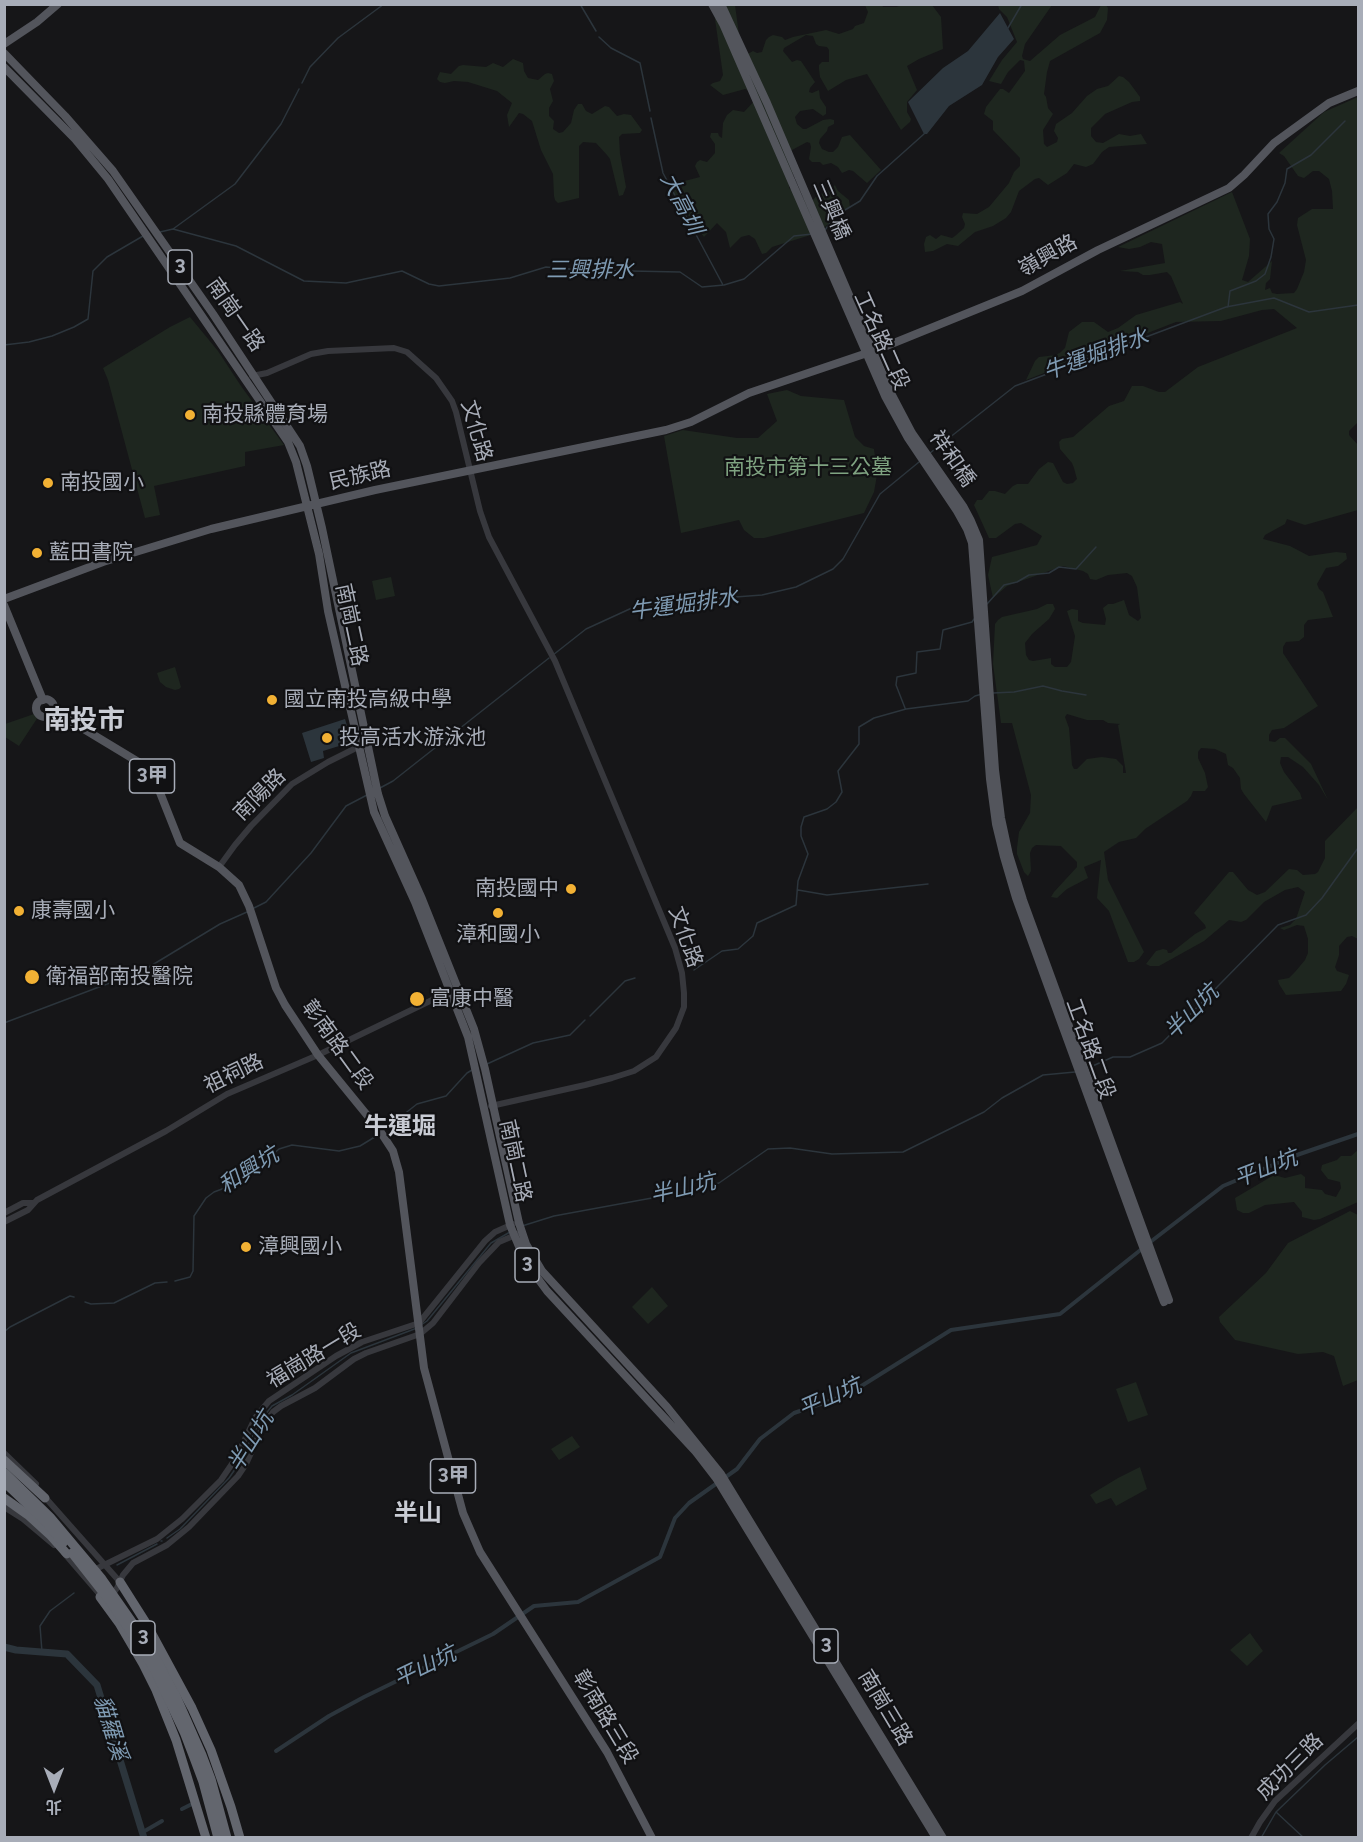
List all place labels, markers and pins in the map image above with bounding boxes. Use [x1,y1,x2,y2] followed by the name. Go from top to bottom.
[202,402,328,428] place label: 南投縣體育場
[183,408,197,422] marker: 南投縣體育場
[60,470,144,496] place label: 南投國小
[41,476,55,490] marker: 南投國小
[49,540,133,566] place label: 藍田書院
[30,546,44,560] marker: 藍田書院
[284,687,452,713] place label: 國立南投高級中學
[265,693,279,707] marker: 國立南投高級中學
[339,725,486,751] place label: 投高活水游泳池
[320,731,334,745] marker: 投高活水游泳池
[475,876,559,902] place label: 南投國中
[564,882,578,896] marker: 南投國中
[31,898,115,924] place label: 康壽國小
[12,904,26,918] marker: 康壽國小
[491,906,505,920] marker: 漳和國小
[456,922,540,948] place label: 漳和國小
[46,964,193,990] place label: 衛福部南投醫院
[23,968,41,986] marker: 衛福部南投醫院
[430,986,514,1012] place label: 富康中醫
[408,990,426,1008] marker: 富康中醫
[258,1234,342,1260] place label: 漳興國小
[239,1240,253,1254] marker: 漳興國小

